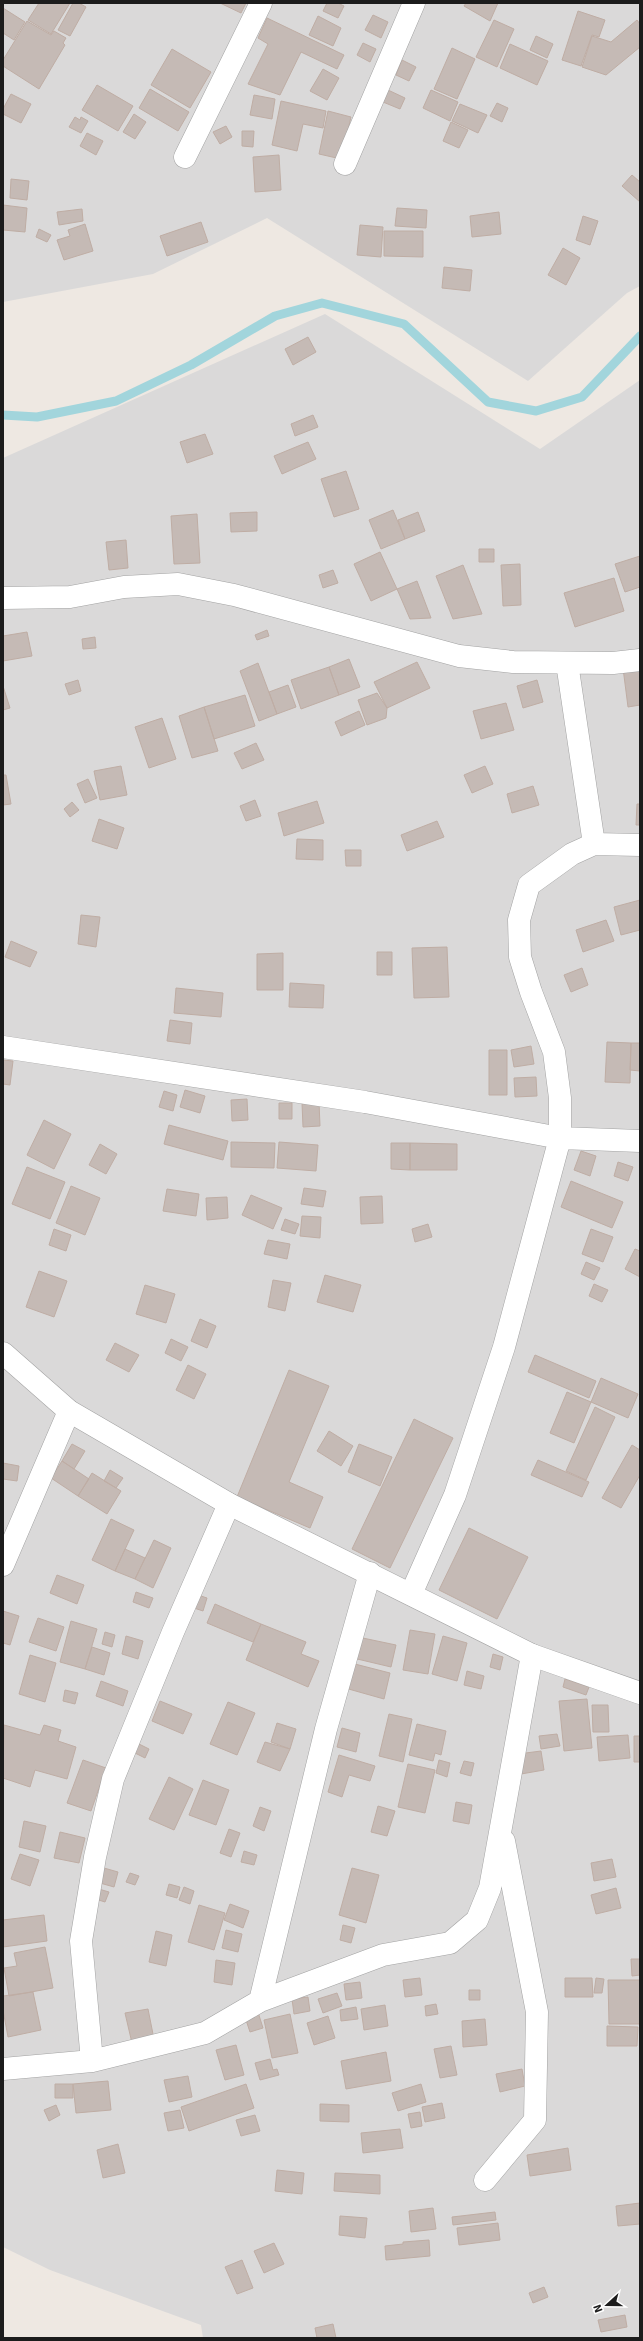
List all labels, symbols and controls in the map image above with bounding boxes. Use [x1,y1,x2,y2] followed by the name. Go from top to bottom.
[587,2285,627,2325] north arrow
[591,2303,606,2314] text: N

